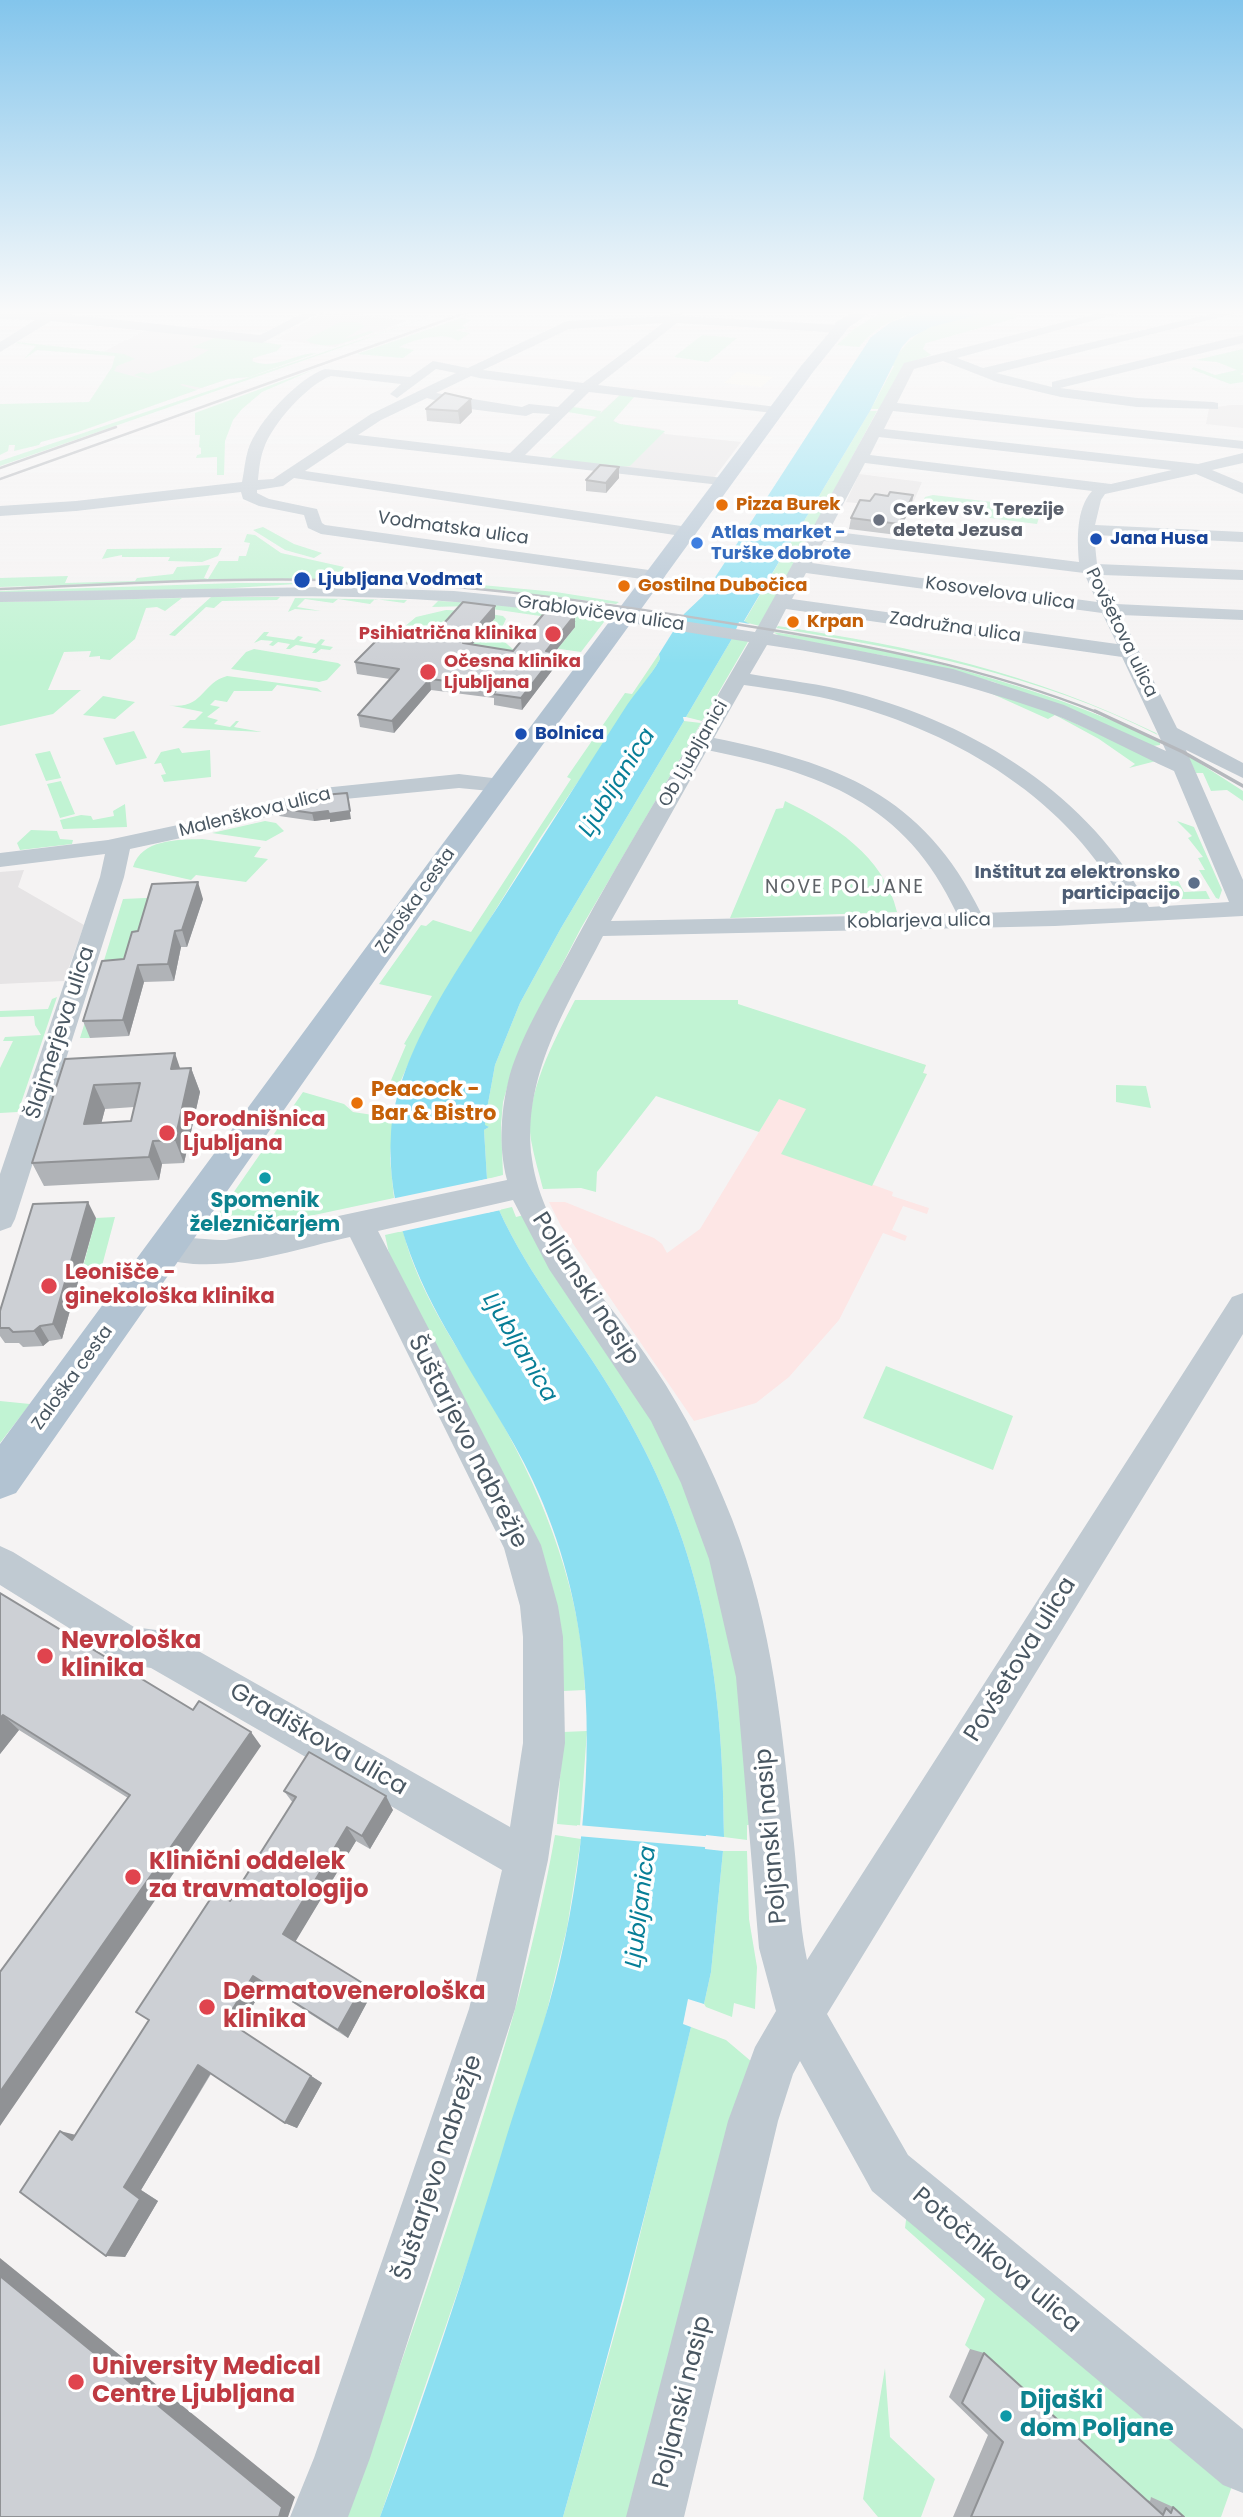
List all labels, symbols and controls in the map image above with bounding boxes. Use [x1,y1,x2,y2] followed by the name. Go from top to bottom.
[736,494,840,516] place label: Pizza Burek
[714,497,730,513] marker: Pizza Burek
[893,499,1064,542] place label: Cerkev sv. Terezije deteta Jezusa
[376,508,530,550] street label: Vodmatska ulica
[871,512,887,528] marker: Cerkev sv. Terezije deteta Jezusa
[711,522,851,564] place label: Atlas market - Turške dobrote
[1110,528,1208,550] place label: Jana Husa
[1088,531,1104,547] marker: Jana Husa
[689,535,705,551] marker: Atlas market - Turške dobrote
[1080,565,1162,701] street label: Povšetova ulica
[318,569,483,591] place label: Ljubljana Vodmat
[292,570,312,590] marker: Ljubljana Vodmat
[924,573,1076,615] street label: Kosovelova ulica
[638,575,808,597] place label: Gostilna Dubočica
[616,578,632,594] marker: Gostilna Dubočica
[516,592,686,636] street label: Grablovičeva ulica
[888,608,1022,648] street label: Zadružna ulica
[807,611,864,633] place label: Krpan
[785,614,801,630] marker: Krpan
[359,623,537,645] place label: Psihiatrična klinika
[543,624,563,644] marker: Psihiatrična klinika
[444,651,581,694] place label: Očesna klinika Ljubljana
[418,662,438,682] marker: Očesna klinika Ljubljana
[655,697,733,811] street label: Ob Ljubljanici
[535,723,604,745] place label: Bolnica
[574,724,662,842] water label: Ljubljanica
[513,726,529,742] marker: Bolnica
[177,784,333,842] street label: Malenškova ulica
[372,844,460,958] street label: Zaloška cesta
[975,862,1180,904] place label: Inštitut za elektronsko participacijo
[1186,875,1202,891] marker: Inštitut za elektronsko participacijo
[766,877,924,899] district label: NOVE POLJANE
[847,910,991,934] street label: Koblarjeva ulica
[21,944,101,1122] street label: Šlajmerjeva ulica
[371,1078,496,1128] place label: Peacock - Bar & Bistro
[349,1095,365,1111] marker: Peacock - Bar & Bistro
[183,1108,325,1158] place label: Porodnišnica Ljubljana
[157,1123,177,1143] marker: Porodnišnica Ljubljana
[257,1170,273,1186] marker: Spomenik železničarjem
[190,1189,340,1239] place label: Spomenik železničarjem
[525,1207,645,1371] street label: Poljanski nasip
[65,1261,275,1311] place label: Leonišče - ginekološka klinika
[39,1276,59,1296] marker: Leonišče - ginekološka klinika
[476,1288,562,1408] water label: Ljubljanica
[28,1322,118,1434] street label: Zaloška cesta
[401,1331,533,1553] street label: Šuštarjevo nabrežje
[959,1573,1083,1747] street label: Povšetova ulica
[61,1628,201,1684] place label: Nevrološka klinika
[35,1646,55,1666] marker: Nevrološka klinika
[224,1677,412,1803] street label: Gradiškova ulica
[750,1747,794,1925] street label: Poljanski nasip
[621,1844,663,1970] water label: Ljubljanica
[149,1849,368,1905] place label: Klinični oddelek za travmatologijo
[123,1867,143,1887] marker: Klinični oddelek za travmatologijo
[223,1979,485,2035] place label: Dermatovenerološka klinika
[197,1997,217,2017] marker: Dermatovenerološka klinika
[389,2052,489,2284] street label: Šuštarjevo nabrežje
[906,2182,1086,2340] street label: Potočnikova ulica
[648,2313,718,2491] street label: Poljanski nasip
[92,2354,321,2410] place label: University Medical Centre Ljubljana
[66,2372,86,2392] marker: University Medical Centre Ljubljana
[1020,2388,1174,2444] place label: Dijaški dom Poljane
[998,2408,1014,2424] marker: Dijaški dom Poljane

